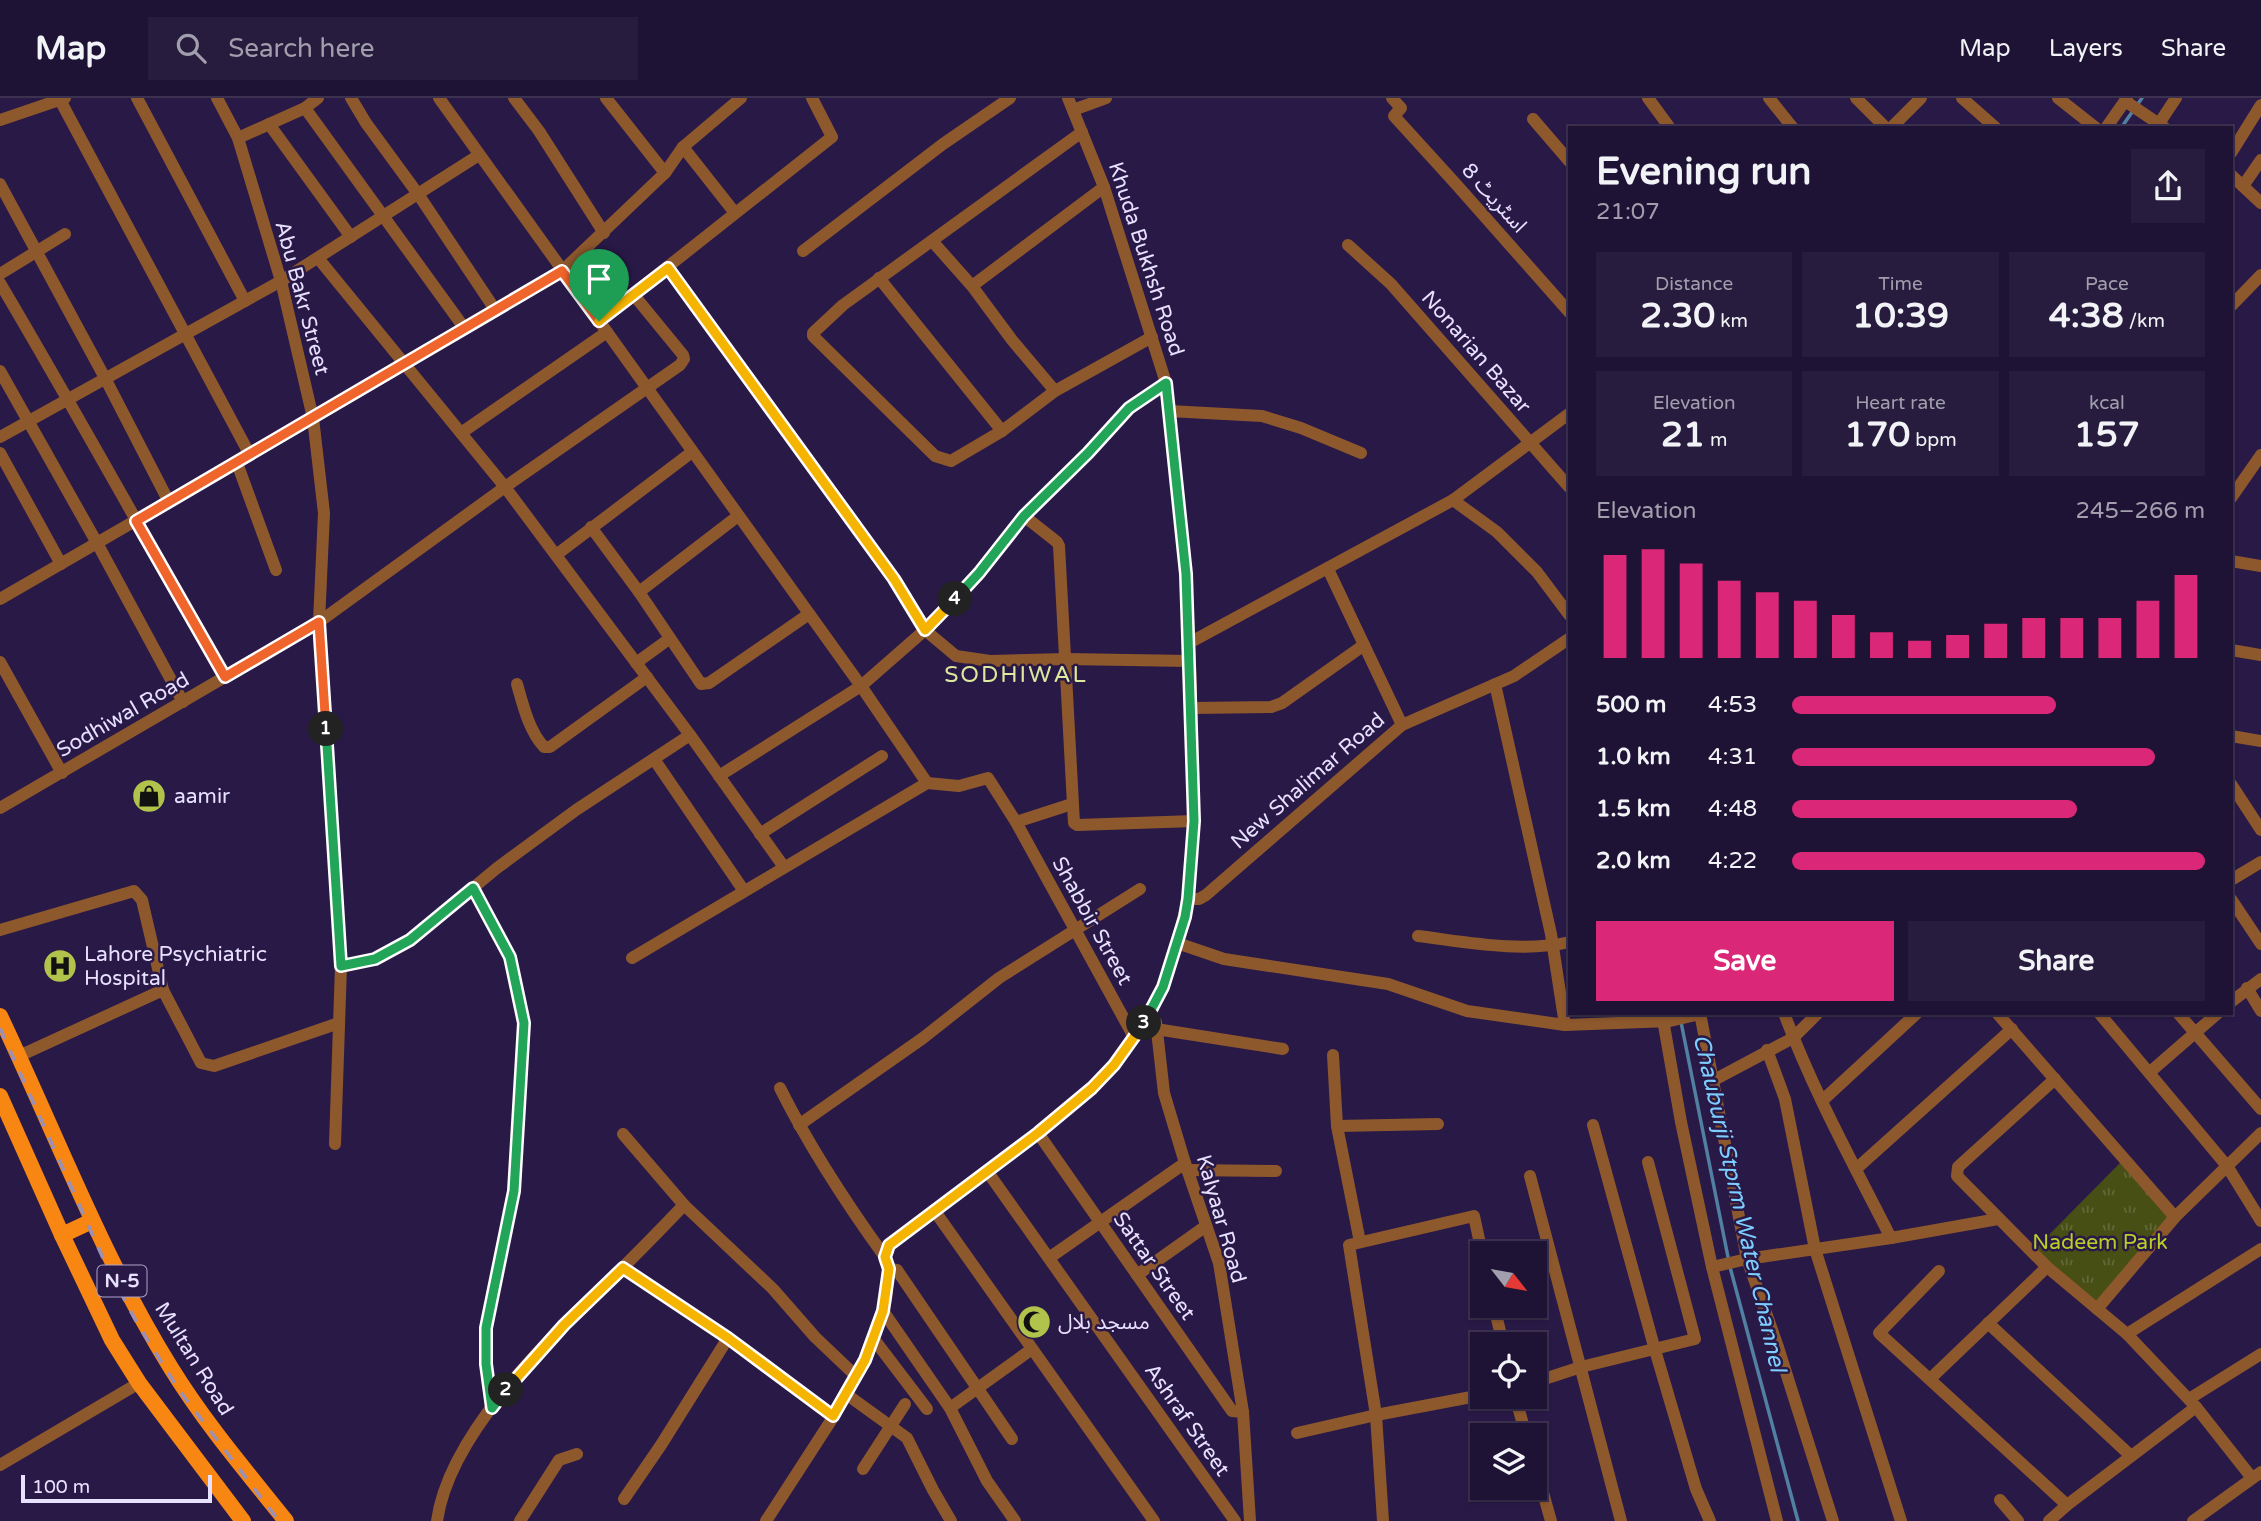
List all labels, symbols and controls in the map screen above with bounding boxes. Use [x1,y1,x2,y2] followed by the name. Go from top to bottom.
[148,17,638,80] search box
[35,29,106,68] text: Map
[172,29,210,67] icon: search
[228,33,374,64] text: Search here
[1959,34,2011,63] text: Map
[2049,34,2123,63] text: Layers
[2161,34,2226,63] text: Share
[1596,149,1811,195] text: Evening run
[2131,149,2205,223] button: share
[1456,158,1532,238] street label: اسٹریٹ 8
[1103,159,1189,359] street label: Khuda Bukhsh Road
[1596,198,1660,226] text: 21:07
[269,218,335,378] street label: Abu Bakr Street
[569,249,629,321] pin
[580,260,618,298] icon: arrive
[1655,273,1733,295] text: Distance
[1878,273,1923,295] text: Time
[2085,273,2129,295] text: Pace
[1416,286,1536,418] street label: Nonarian Bazar
[1640,295,1715,337] text: 2.30
[1852,295,1949,337] text: 10:39
[2049,295,2124,337] text: 4:38
[1715,310,1748,332] text: km
[2124,310,2165,332] text: /km
[1653,392,1736,414] text: Elevation
[1855,392,1946,414] text: Heart rate
[2089,392,2125,414] text: kcal
[1661,414,1705,456] text: 21
[1844,414,1910,456] text: 170
[2074,414,2140,456] text: 157
[1705,429,1727,451] text: m
[1910,429,1957,451] text: bpm
[1596,497,1697,525] text: Elevation
[2076,497,2205,525] text: 245–266 m
[937,582,972,616] pin: 4
[949,587,960,609] text: 4
[944,661,1088,689] district label: SODHIWAL
[52,667,194,763] street label: Sodhiwal Road
[1596,691,1666,719] text: 500 m
[1708,691,1757,719] text: 4:53
[1226,707,1390,855] street label: New Shalimar Road
[308,712,344,746] pin: 1
[320,717,331,739] text: 1
[1596,743,1671,771] text: 1.0 km
[1708,743,1757,771] text: 4:31
[130,777,168,815] shop icon: aamir
[174,784,230,809] place label: aamir
[1596,795,1671,823] text: 1.5 km
[1708,795,1757,823] text: 4:48
[1596,847,1671,875] text: 2.0 km
[1708,847,1757,875] text: 4:22
[1046,853,1138,989] street label: Shabbir Street
[1596,921,1894,1001] button: Save
[1908,921,2205,1001] button: Share
[84,942,267,991] place label: Lahore Psychiatric Hospital
[41,947,79,985] hospital icon: Lahore Psychiatric Hospital
[1126,1006,1162,1040] pin: 3
[1138,1011,1149,1033] text: 3
[1686,1031,1792,1377] water label: Chauburji Stprm Water Channel
[1191,1152,1251,1286] street label: Kalyaar Road
[1108,1207,1200,1325] street label: Sattar Street
[2032,1230,2168,1255] park label: Nadeem Park
[1470,1241,1547,1318] north arrow
[1470,1241,1547,1500] map controls
[97,1266,146,1296] road number: N-5
[149,1298,239,1420] street label: Multan Road
[1015,1303,1053,1341] mosque icon: مسجد بلال
[1058,1310,1150,1335] place label: مسجد بلال
[1470,1332,1547,1409] button: locate
[1139,1359,1235,1481] street label: Ashraf Street
[489,1372,524,1408] pin: 2
[500,1378,511,1400] text: 2
[1470,1423,1547,1500] button: layers
[21,1472,212,1504] scale bar
[32,1476,90,1498] text: 100 m

